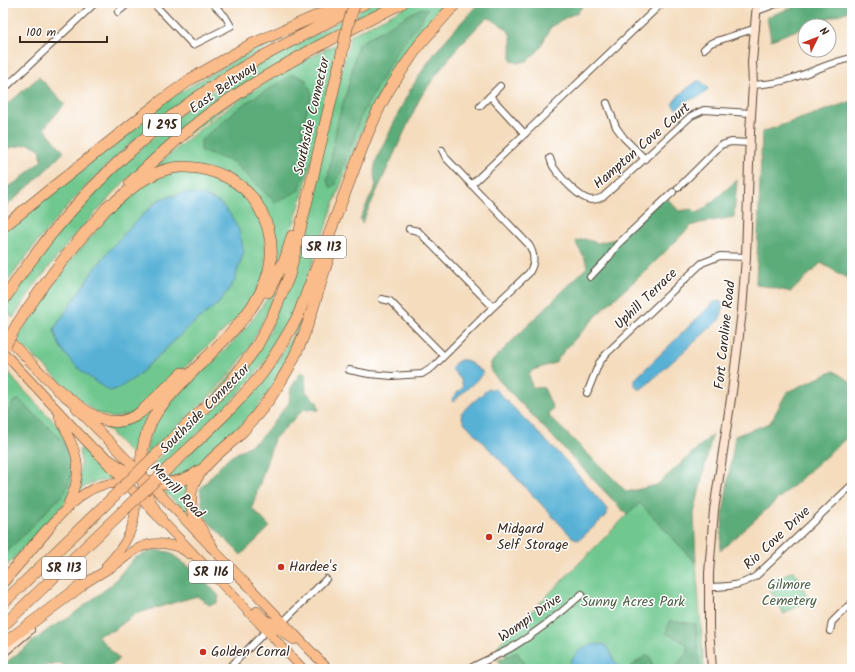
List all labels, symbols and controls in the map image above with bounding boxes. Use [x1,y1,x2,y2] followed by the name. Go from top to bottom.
[20,18,107,44] scale bar
[797,18,837,58] north arrow
[26,23,57,42] text: 100 m
[815,23,833,41] text: N
[288,54,337,177] street label: Southside Connector
[185,56,262,119] street label: East Beltway
[588,97,696,195] street label: Hampton Cove Court
[143,114,181,136] road number: I 295
[302,236,346,258] road number: SR 113
[609,263,683,335] street label: Uphill Terrace
[708,278,742,391] street label: Fort Caroline Road
[155,358,256,459] street label: Southside Connector
[145,458,210,525] street label: Merrill Road
[738,500,816,575] street label: Rio Cove Drive
[497,518,569,556] place label: Midgard Self Storage
[484,532,494,542] marker: Midgard Self Storage
[289,556,337,578] place label: Hardee's
[42,557,86,579] road number: SR 113
[189,561,233,583] road number: SR 116
[276,562,286,572] marker: Hardee's
[761,574,817,612] park label: Gilmore Cemetery
[494,588,567,648] street label: Wompi Drive
[581,591,685,613] park label: Sunny Acres Park
[211,641,290,663] place label: Golden Corral
[198,647,208,657] marker: Golden Corral

